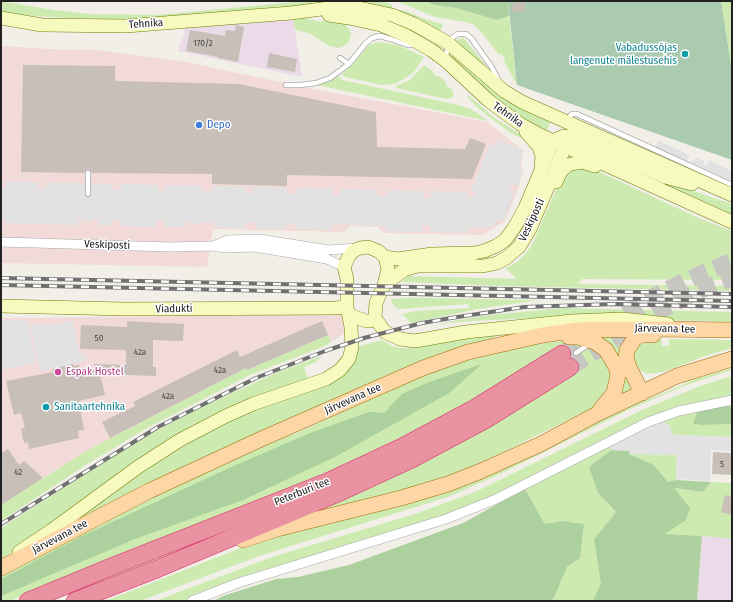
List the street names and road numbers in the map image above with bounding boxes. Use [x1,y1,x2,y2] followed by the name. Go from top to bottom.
[128,16,164,32] street label: Tehnika
[490,100,526,130] street label: Tehnika
[516,196,548,244] street label: Veskiposti
[84,238,130,252] street label: Veskiposti
[155,302,193,316] street label: Viadukti
[635,322,695,336] street label: Järvevana tee
[323,381,383,417] street label: Järvevana tee
[272,475,332,509] street label: Peterburi tee
[30,517,90,557] street label: Järvevana tee

